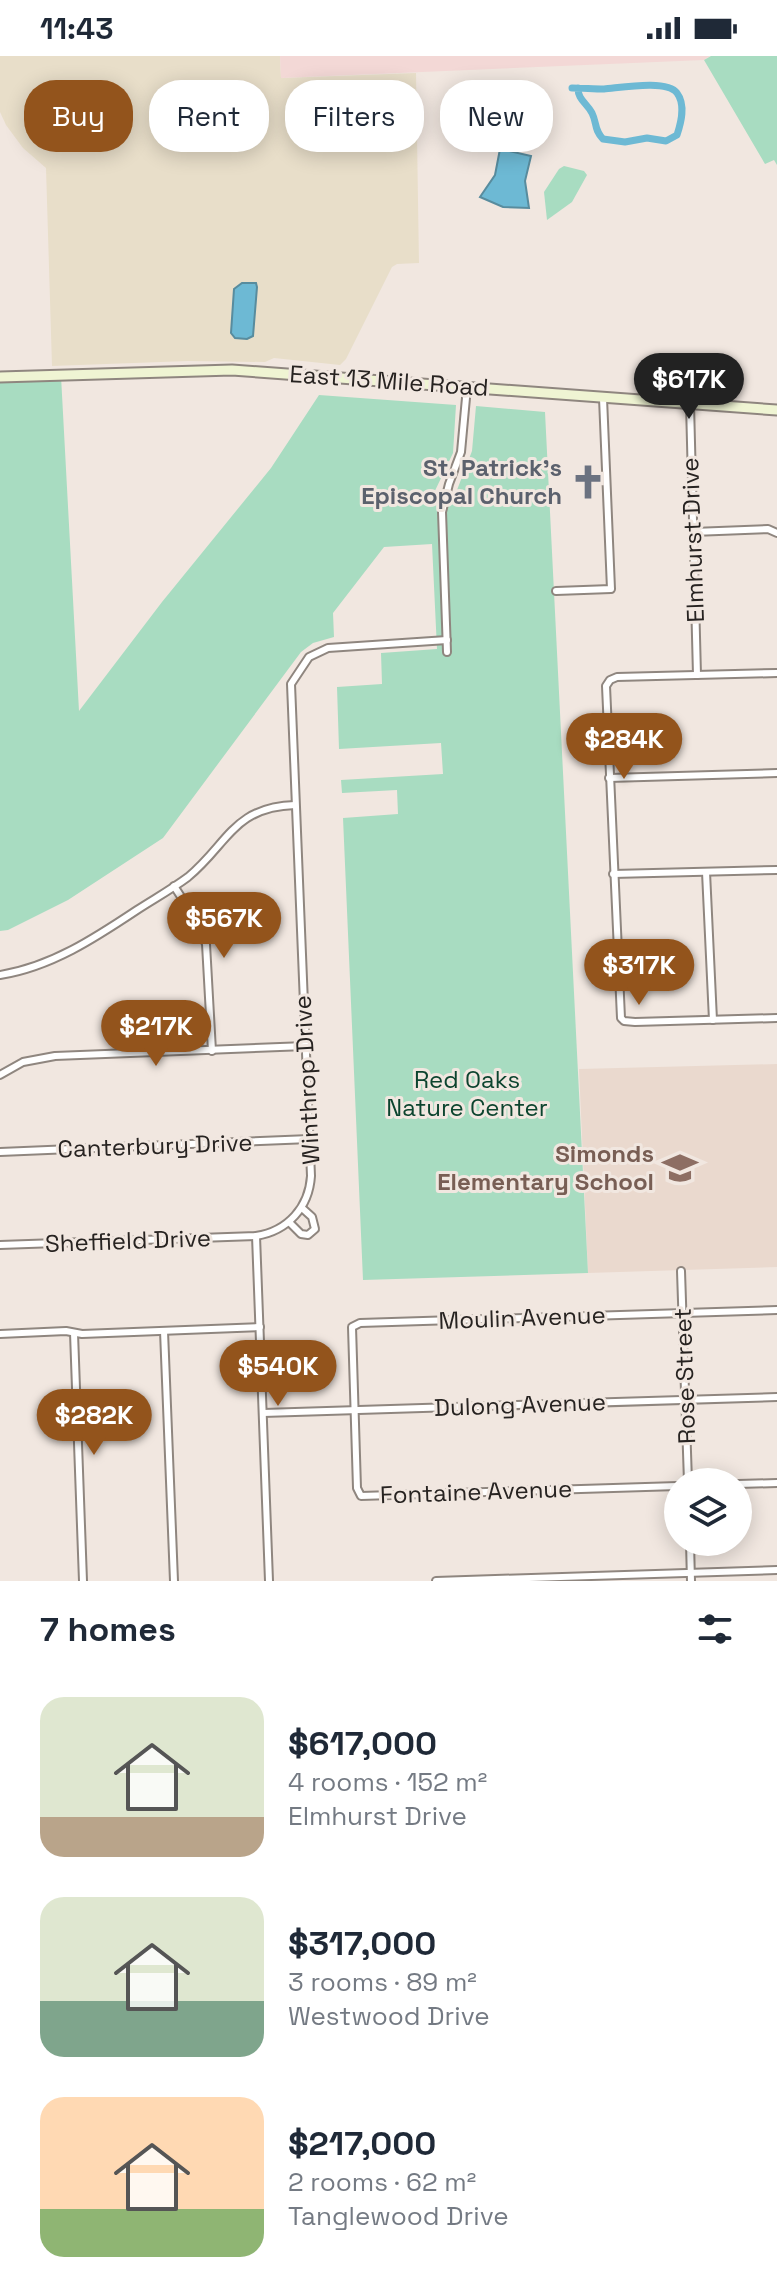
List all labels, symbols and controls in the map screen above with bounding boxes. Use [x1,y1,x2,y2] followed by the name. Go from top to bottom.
[40,9,113,48] text: 11:43
[24,80,133,152] chip: Buy
[149,80,269,152] chip: Rent
[285,80,424,152] chip: Filters
[440,80,553,152] chip: New
[633,353,745,421] pin: $617K
[289,358,490,403] street label: East 13 Mile Road
[652,362,726,396] text: $617K
[361,452,562,511] place label: St. Patrick's Episcopal Church
[674,457,711,623] street label: Elmhurst Drive
[569,463,607,501] church icon: St. Patrick's Episcopal Church
[568,713,680,781] pin: $284K
[584,722,664,756] text: $284K
[168,892,280,960] pin: $567K
[185,901,263,935] text: $567K
[583,939,695,1007] pin: $317K
[602,948,676,982] text: $317K
[287,995,326,1166] street label: Winthrop Drive
[100,1000,212,1068] pin: $217K
[119,1009,193,1043] text: $217K
[386,1064,548,1123] park label: Red Oaks Nature Center
[57,1127,253,1164] street label: Canterbury Drive
[437,1138,654,1197] place label: Simonds Elementary School
[661,1149,699,1187] school or university icon: Simonds Elementary School
[44,1222,211,1259] street label: Sheffield Drive
[438,1299,606,1336] street label: Moulin Avenue
[667,1307,702,1445] street label: Rose Street
[222,1340,334,1408] pin: $540K
[237,1349,319,1383] text: $540K
[433,1386,606,1423] street label: Dulong Avenue
[38,1389,150,1457] pin: $282K
[55,1398,133,1432] text: $282K
[664,1468,752,1556] map controls
[664,1468,752,1556] button: layers
[379,1473,573,1510] street label: Fontaine Avenue
[693,1607,737,1651] icon: filters
[40,1608,176,1651] text: 7 homes
[288,1722,437,1765] text: $617,000
[104,1729,200,1825] icon: home
[288,1765,487,1799] text: 4 rooms · 152 m²
[288,1799,467,1833] text: Elmhurst Drive
[288,1922,436,1965] text: $317,000
[104,1929,200,2025] icon: home
[288,1965,477,1999] text: 3 rooms · 89 m²
[288,1999,490,2033] text: Westwood Drive
[288,2122,436,2165] text: $217,000
[104,2129,200,2225] icon: home
[288,2165,476,2199] text: 2 rooms · 62 m²
[288,2199,509,2233] text: Tanglewood Drive

